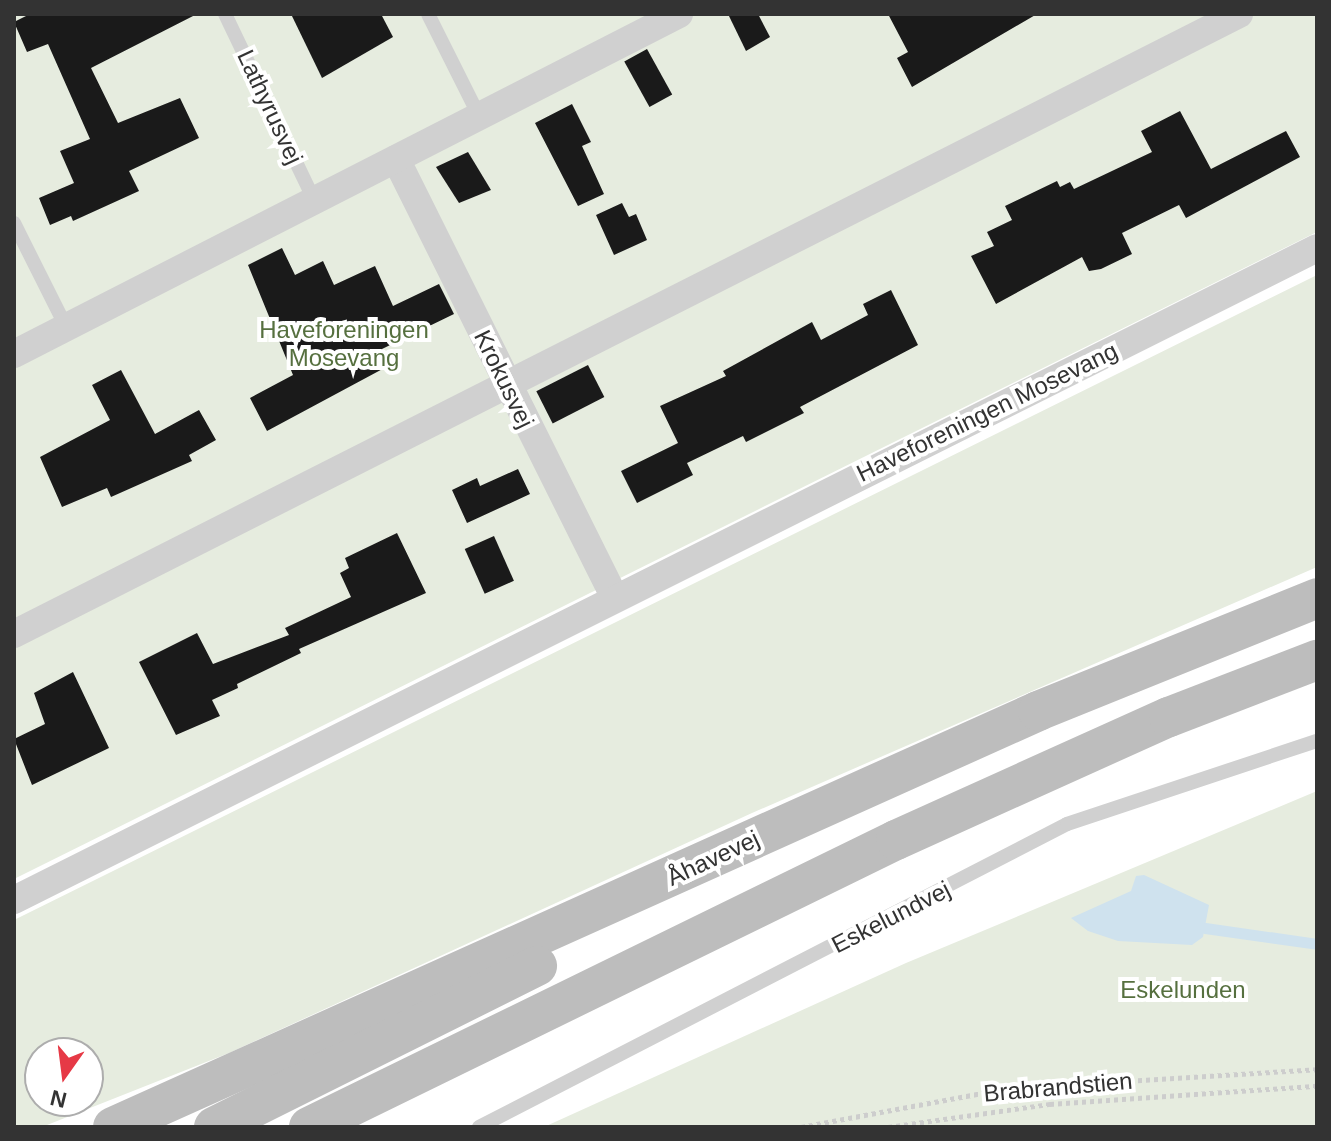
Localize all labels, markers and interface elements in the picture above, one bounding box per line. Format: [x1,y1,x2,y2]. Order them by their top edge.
street label: Lathyrusvej [231,45,309,169]
park label: Haveforeningen Mosevang [259,316,429,372]
street label: Krokusvej [468,325,540,433]
street label: Haveforeningen Mosevang [852,336,1122,488]
street label: Åhavevej [662,824,764,892]
street label: Eskelundvej [827,875,955,959]
park label: Eskelunden [1120,976,1246,1004]
north arrow [24,1037,104,1117]
street label: Brabrandstien [982,1066,1134,1108]
text: N [48,1085,69,1113]

